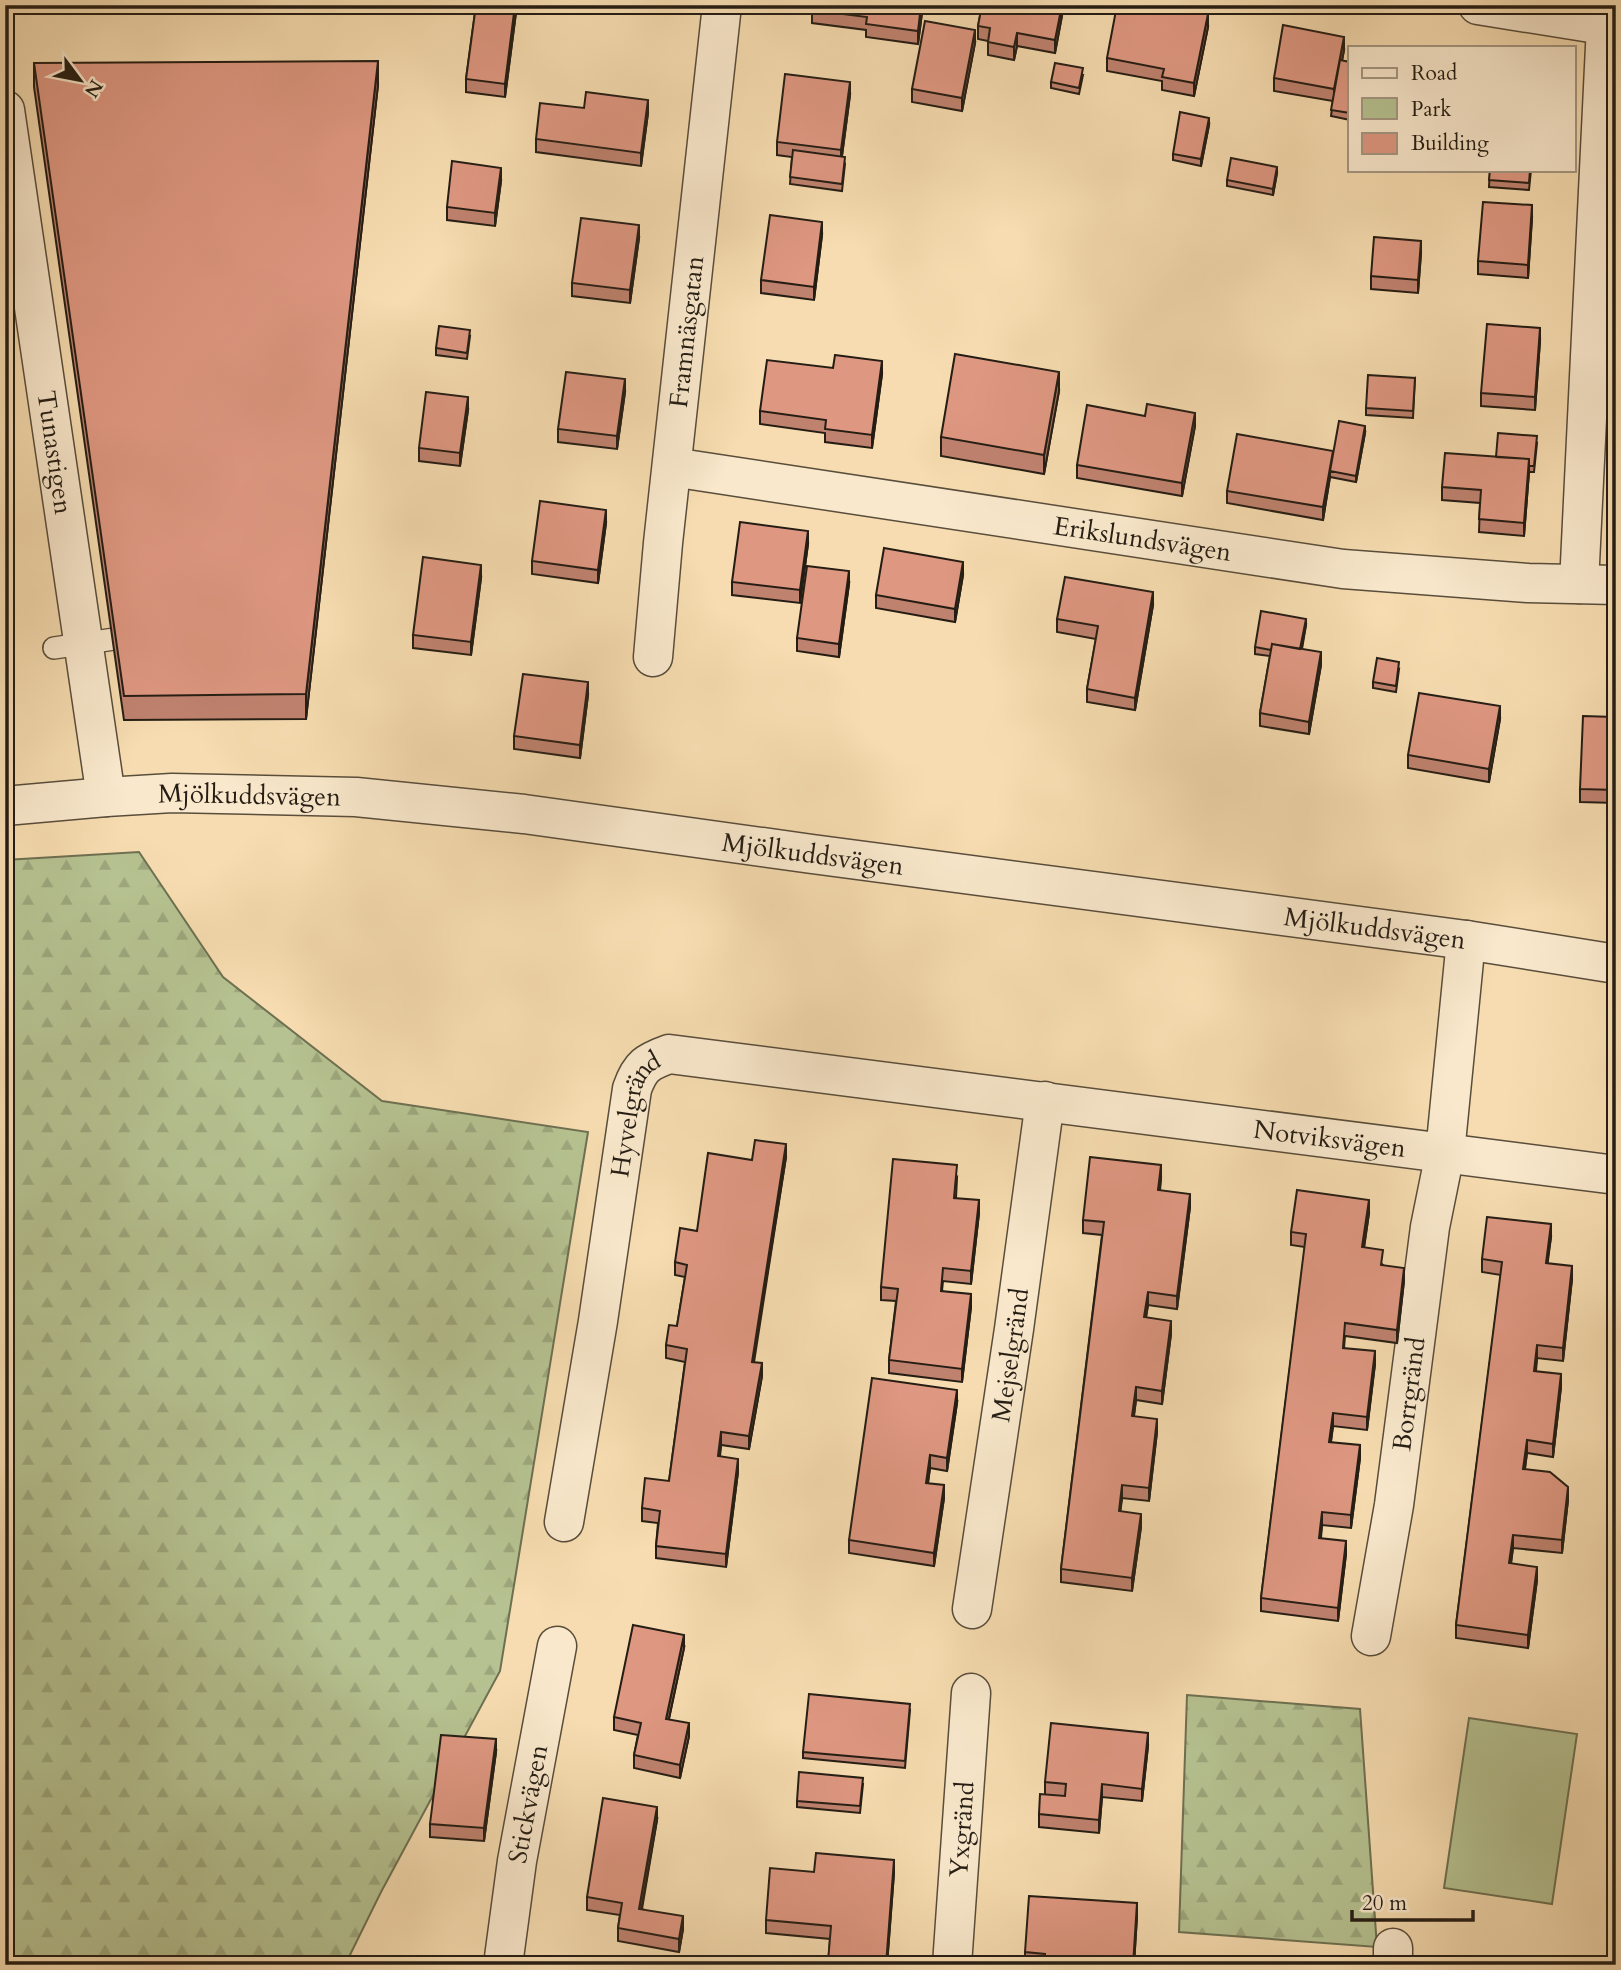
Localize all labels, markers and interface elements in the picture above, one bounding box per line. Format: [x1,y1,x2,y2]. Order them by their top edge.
north arrow [46,46,116,116]
legend [1348,46,1576,172]
text: Road [1411,59,1457,88]
text: N [78,75,109,103]
text: Park [1411,95,1452,124]
text: Building [1411,129,1489,158]
street label: Framnäsgatan [660,254,712,409]
street label: Tunastigen [29,388,82,517]
street label: Erikslundsvägen [1051,508,1234,569]
street label: Mjölkuddsvägen [157,775,341,814]
street label: Mjölkuddsvägen [720,824,906,883]
street label: Mjölkuddsvägen [1282,899,1468,957]
street label: Hyvelgränd [602,1042,667,1180]
street label: Notviksvägen [1251,1111,1408,1166]
street label: Mejselgränd [983,1286,1037,1424]
street label: Borrgränd [1384,1335,1433,1453]
street label: Stickvägen [499,1741,556,1866]
street label: Yxgränd [941,1780,982,1879]
scale bar [1352,1879,1472,1923]
text: 20 m [1362,1889,1407,1918]

